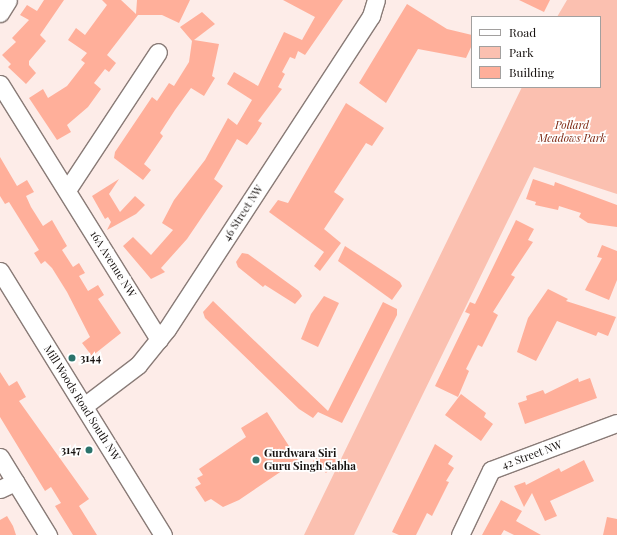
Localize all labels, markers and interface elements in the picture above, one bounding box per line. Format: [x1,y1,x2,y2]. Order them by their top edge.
legend [471,16,601,88]
text: Road [509,24,536,40]
text: Park [509,44,534,60]
text: Building [509,64,554,80]
park label: Pollard Meadows Park [538,119,606,145]
street label: 46 Street NW [220,183,266,243]
street label: 16A Avenue NW [87,228,139,300]
street label: Mill Woods Road South NW [41,343,123,463]
place label: 3144 [80,351,101,365]
marker: 3144 [67,353,77,363]
street label: 42 Street NW [500,438,564,472]
place label: 3147 [61,443,81,457]
marker: 3147 [84,445,94,455]
place label: Gurdwara Siri Guru Singh Sabha [264,447,356,473]
marker: Gurdwara Siri Guru Singh Sabha [251,455,261,465]

